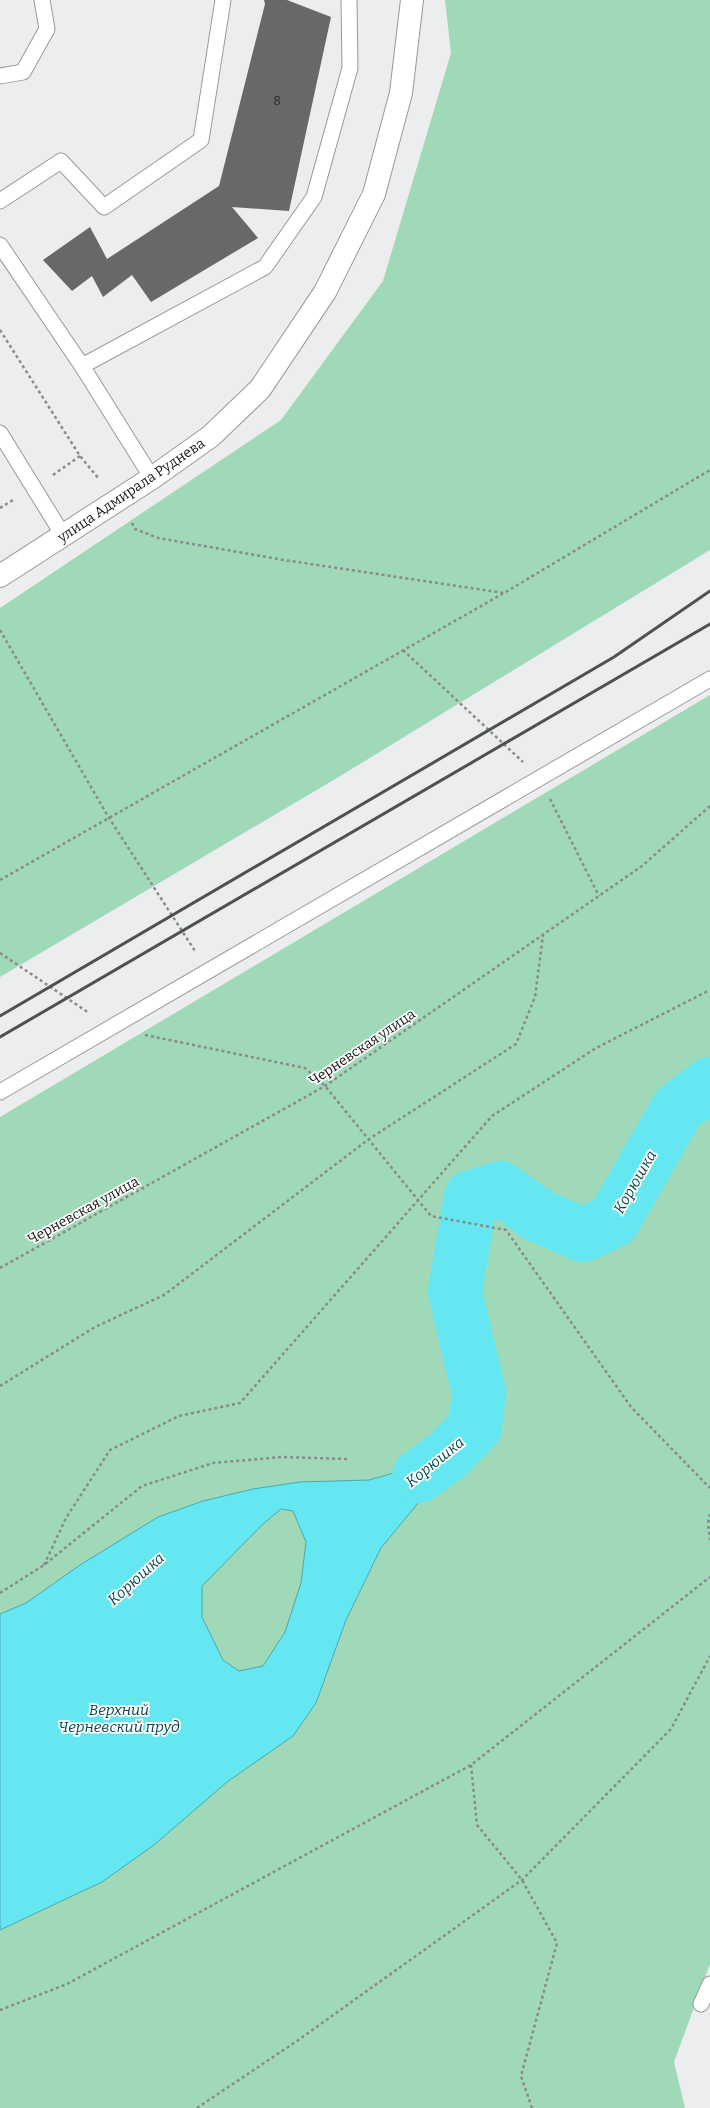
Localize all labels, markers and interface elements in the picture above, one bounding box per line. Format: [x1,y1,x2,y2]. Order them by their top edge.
house number: 8 [273,94,281,108]
street label: улица Адмирала Руднева [54,435,208,547]
street label: Черневская улица [306,1005,419,1089]
water label: Корюшка [610,1147,660,1217]
street label: Черневская улица [25,1173,142,1248]
water label: Корюшка [402,1433,468,1491]
water label: Корюшка [104,1549,168,1609]
water label: Верхний Черневский пруд [58,1701,180,1736]

